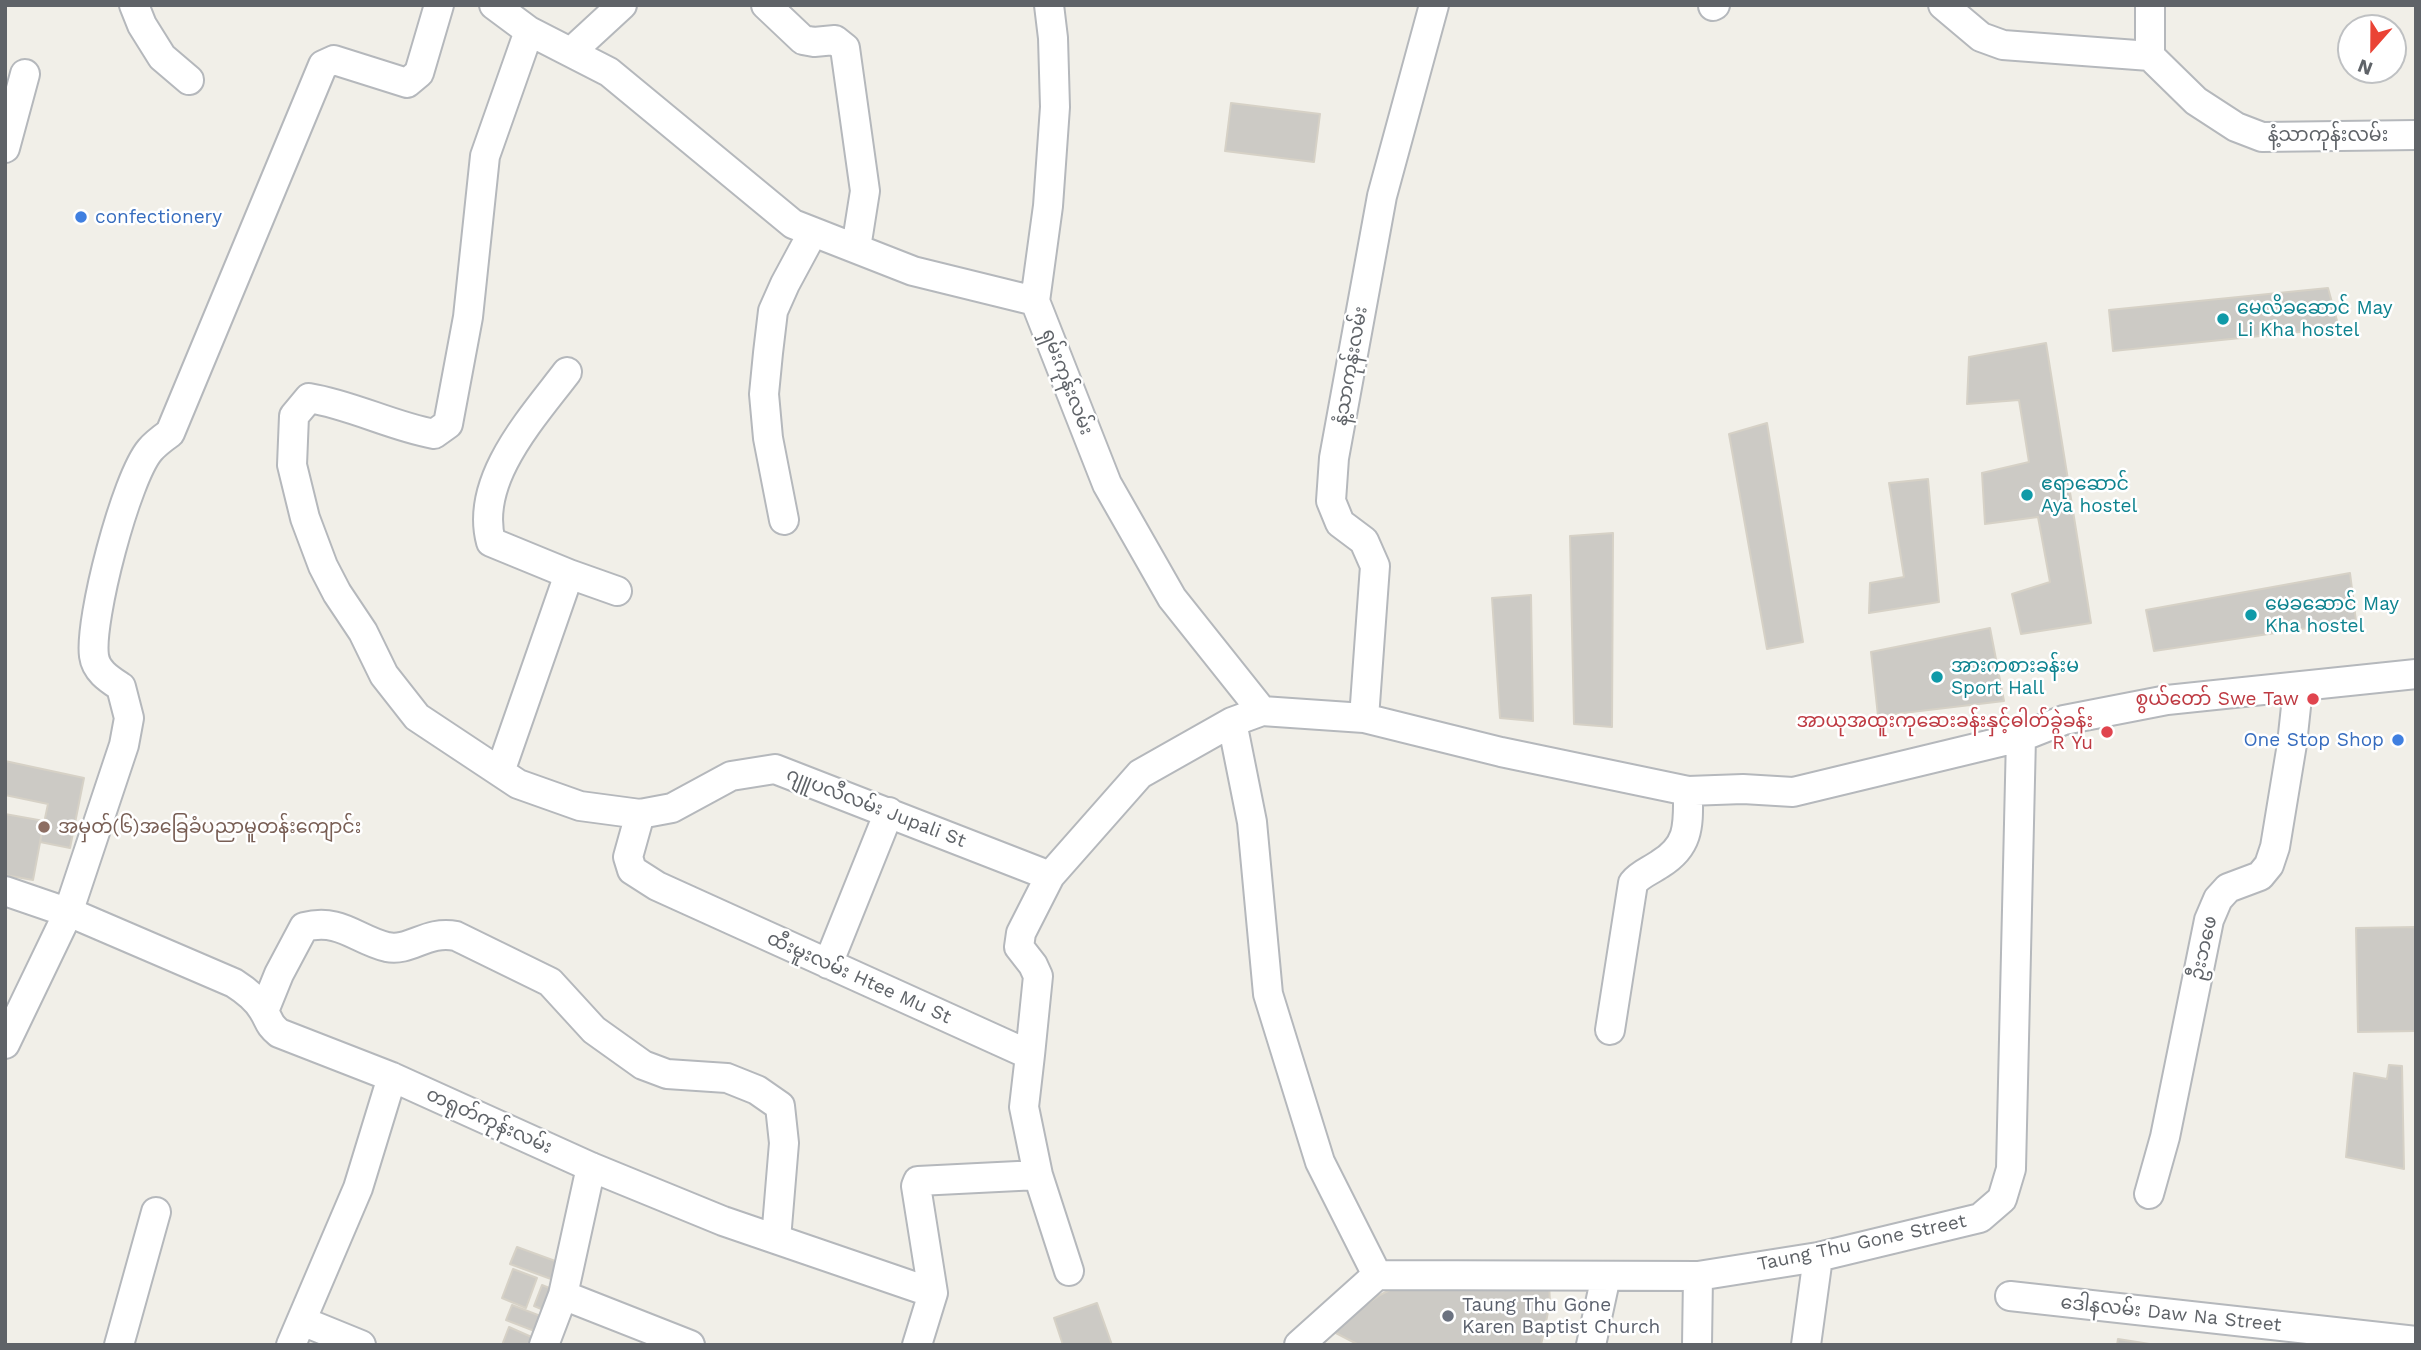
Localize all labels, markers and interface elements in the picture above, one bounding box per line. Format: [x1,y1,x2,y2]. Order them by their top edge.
north arrow [2337,14,2407,84]
text: N [2354,54,2376,80]
street label: နံ့သာကုန်းလမ်း [2268,124,2388,146]
place label: confectionery [95,206,222,228]
marker: confectionery [73,209,89,225]
place label: မေလိခဆောင် May Li Kha hostel [2237,297,2393,341]
street label: နံ့သာကုန်းလမ်း [1329,305,1373,427]
marker: မေလိခဆောင် May Li Kha hostel [2215,311,2231,327]
street label: ရှမ်းကုန်းလမ်း [1036,326,1098,438]
place label: ဧရာဆောင် Aya hostel [2041,473,2137,517]
marker: ဧရာဆောင် Aya hostel [2019,487,2035,503]
place label: မေခဆောင် May Kha hostel [2265,593,2399,637]
marker: မေခဆောင် May Kha hostel [2243,607,2259,623]
place label: အားကစားခန်းမ Sport Hall [1951,655,2079,699]
marker: အားကစားခန်းမ Sport Hall [1929,669,1945,685]
place label: စွယ်တော် Swe Taw [2135,688,2299,710]
marker: စွယ်တော် Swe Taw [2305,691,2321,707]
place label: အာယုအထူးကုဆေးခန်းနှင့်ဓါတ်ခွဲခန်း R Yu [1796,710,2093,754]
marker: အာယုအထူးကုဆေးခန်းနှင့်ဓါတ်ခွဲခန်း R Yu [2099,724,2115,740]
place label: One Stop Shop [2243,729,2384,751]
marker: One Stop Shop [2390,732,2406,748]
street label: ဂျူပလီလမ်း Jupali St [783,763,969,853]
place label: အမှတ်(၆)အခြေခံပညာမူတန်းကျောင်း [58,816,361,838]
marker: အမှတ်(၆)အခြေခံပညာမူတန်းကျောင်း [36,819,52,835]
street label: ဦးဘဖေ [2186,914,2222,982]
street label: ထီးမူးလမ်း Htee Mu St [763,927,955,1029]
street label: တရုတ်ကုန်းလမ်း [423,1083,555,1159]
street label: Taung Thu Gone Street [1755,1210,1969,1276]
street label: ဒေါနလမ်း Daw Na Street [2059,1291,2283,1337]
place label: Taung Thu Gone Karen Baptist Church [1462,1294,1660,1338]
marker: Taung Thu Gone Karen Baptist Church [1440,1308,1456,1324]

